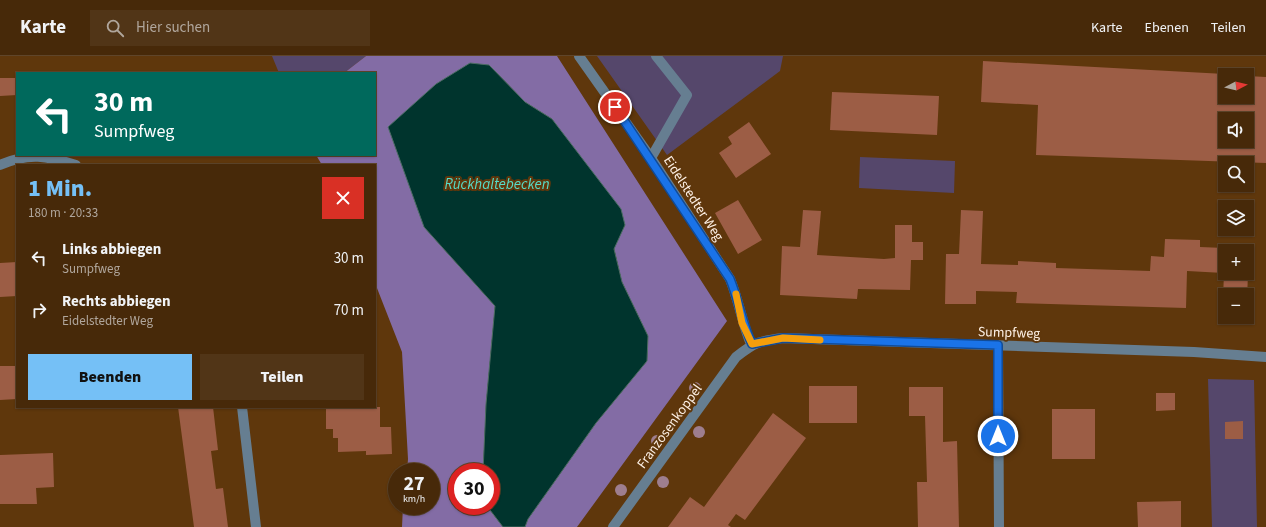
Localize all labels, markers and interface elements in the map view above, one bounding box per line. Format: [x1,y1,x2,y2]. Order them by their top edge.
search box [90,10,370,46]
text: Karte [20,14,66,41]
icon: search [104,17,126,39]
text: Hier suchen [136,17,210,38]
text: Karte [1091,18,1123,38]
text: Ebenen [1145,18,1189,38]
text: Teilen [1211,18,1246,38]
north arrow [1218,68,1254,104]
map controls [1218,68,1254,324]
text: 30 m [94,82,153,122]
icon: left [28,88,80,140]
pin [598,90,632,124]
icon: arrive [604,96,626,118]
button: sound [1218,112,1254,148]
text: Sumpfweg [94,119,174,144]
street label: Eidelstedter Weg [658,152,728,245]
button: search [1218,156,1254,192]
text: 1 Min. [28,171,92,206]
water label: Rückhaltebecken [444,174,550,195]
button: close [322,177,364,219]
button: layers [1218,200,1254,236]
text: 180 m · 20:33 [28,204,98,222]
text: Links abbiegen [62,239,161,260]
button: + [1218,244,1254,280]
icon: left [28,247,50,269]
text: 30 m [334,248,364,269]
text: Sumpfweg [62,260,120,278]
button: − [1218,288,1254,324]
text: Rechts abbiegen [62,291,171,312]
icon: right [28,299,50,321]
text: 70 m [334,300,364,321]
text: Eidelstedter Weg [62,312,153,330]
street label: Sumpfweg [977,322,1040,344]
button: Beenden [28,354,192,400]
button: Teilen [200,354,364,400]
street label: Franzosenkoppel [632,380,708,473]
position arrow [977,415,1019,457]
speed limit sign: 30 [448,463,500,515]
text: 27 [403,470,425,498]
text: km/h [403,492,425,506]

